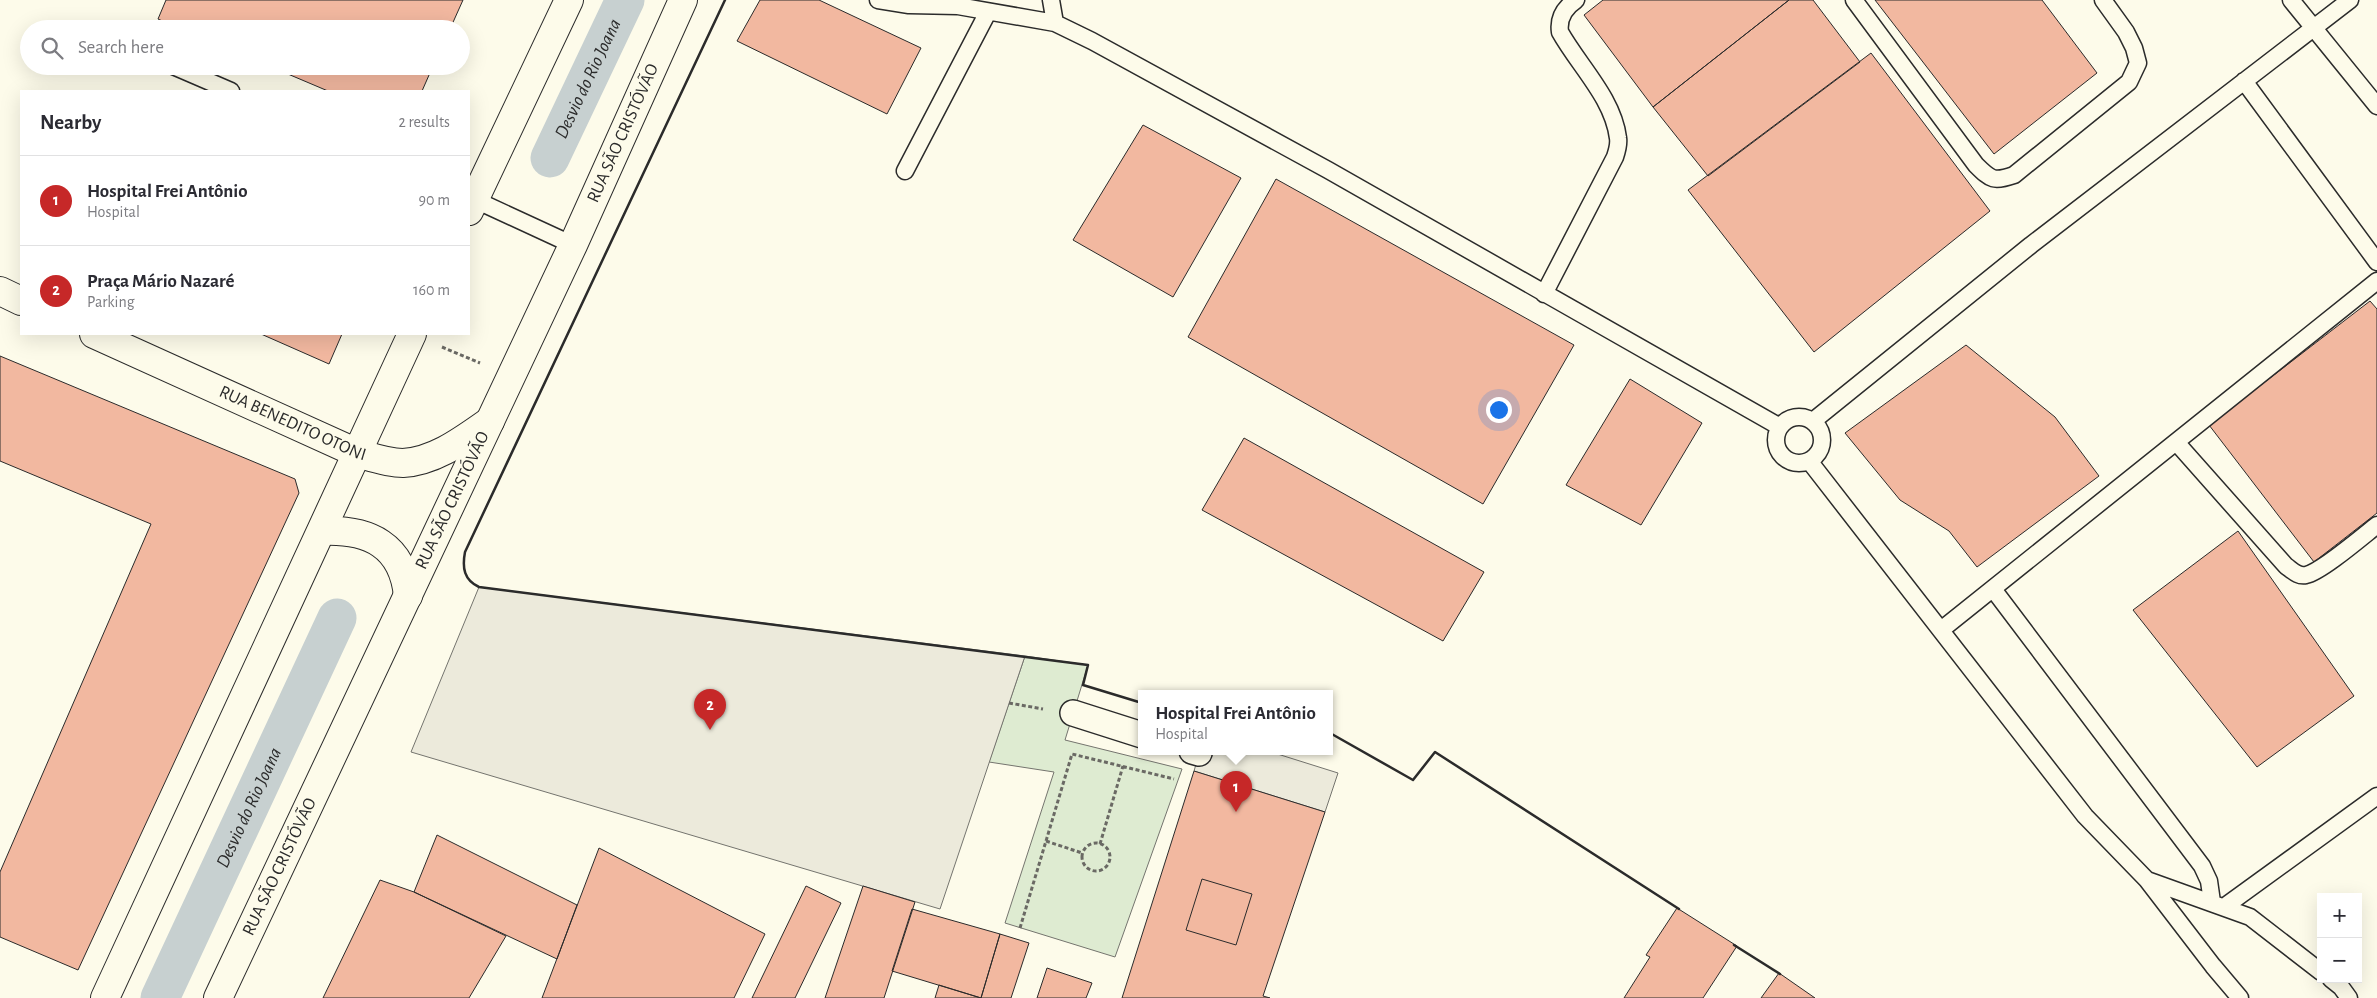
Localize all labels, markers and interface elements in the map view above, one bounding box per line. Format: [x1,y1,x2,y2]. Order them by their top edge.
water label: Desvio do Rio Joana [551,16,624,141]
search box [20,20,470,75]
icon: search [38,34,66,62]
text: Search here [78,38,164,57]
street label: RUA SÃO CRISTÓVÃO [584,61,662,205]
text: Nearby [40,112,101,133]
text: 2 results [398,114,450,130]
text: Hospital Frei Antônio [87,182,248,201]
text: 1 [53,192,59,208]
text: 90 m [419,192,450,208]
text: Hospital [87,204,140,220]
text: Praça Mário Nazaré [87,272,235,291]
text: 2 [52,282,60,298]
text: 160 m [413,282,450,298]
text: Parking [87,294,135,310]
street label: RUA BENEDITO OTONI [216,383,368,464]
your location [1486,397,1512,423]
street label: RUA SÃO CRISTÓVÃO [412,429,493,572]
pin: 2 [694,689,726,730]
popup [1138,690,1333,755]
text: Hospital Frei Antônio [1155,704,1316,723]
text: Hospital [1155,726,1208,742]
water label: Desvio do Rio Joana [213,745,285,871]
pin: 1 [1220,771,1252,812]
street label: RUA SÃO CRISTÓVÃO [240,795,320,939]
map controls [2317,893,2362,983]
button: + [2317,893,2362,938]
button: − [2317,938,2362,983]

